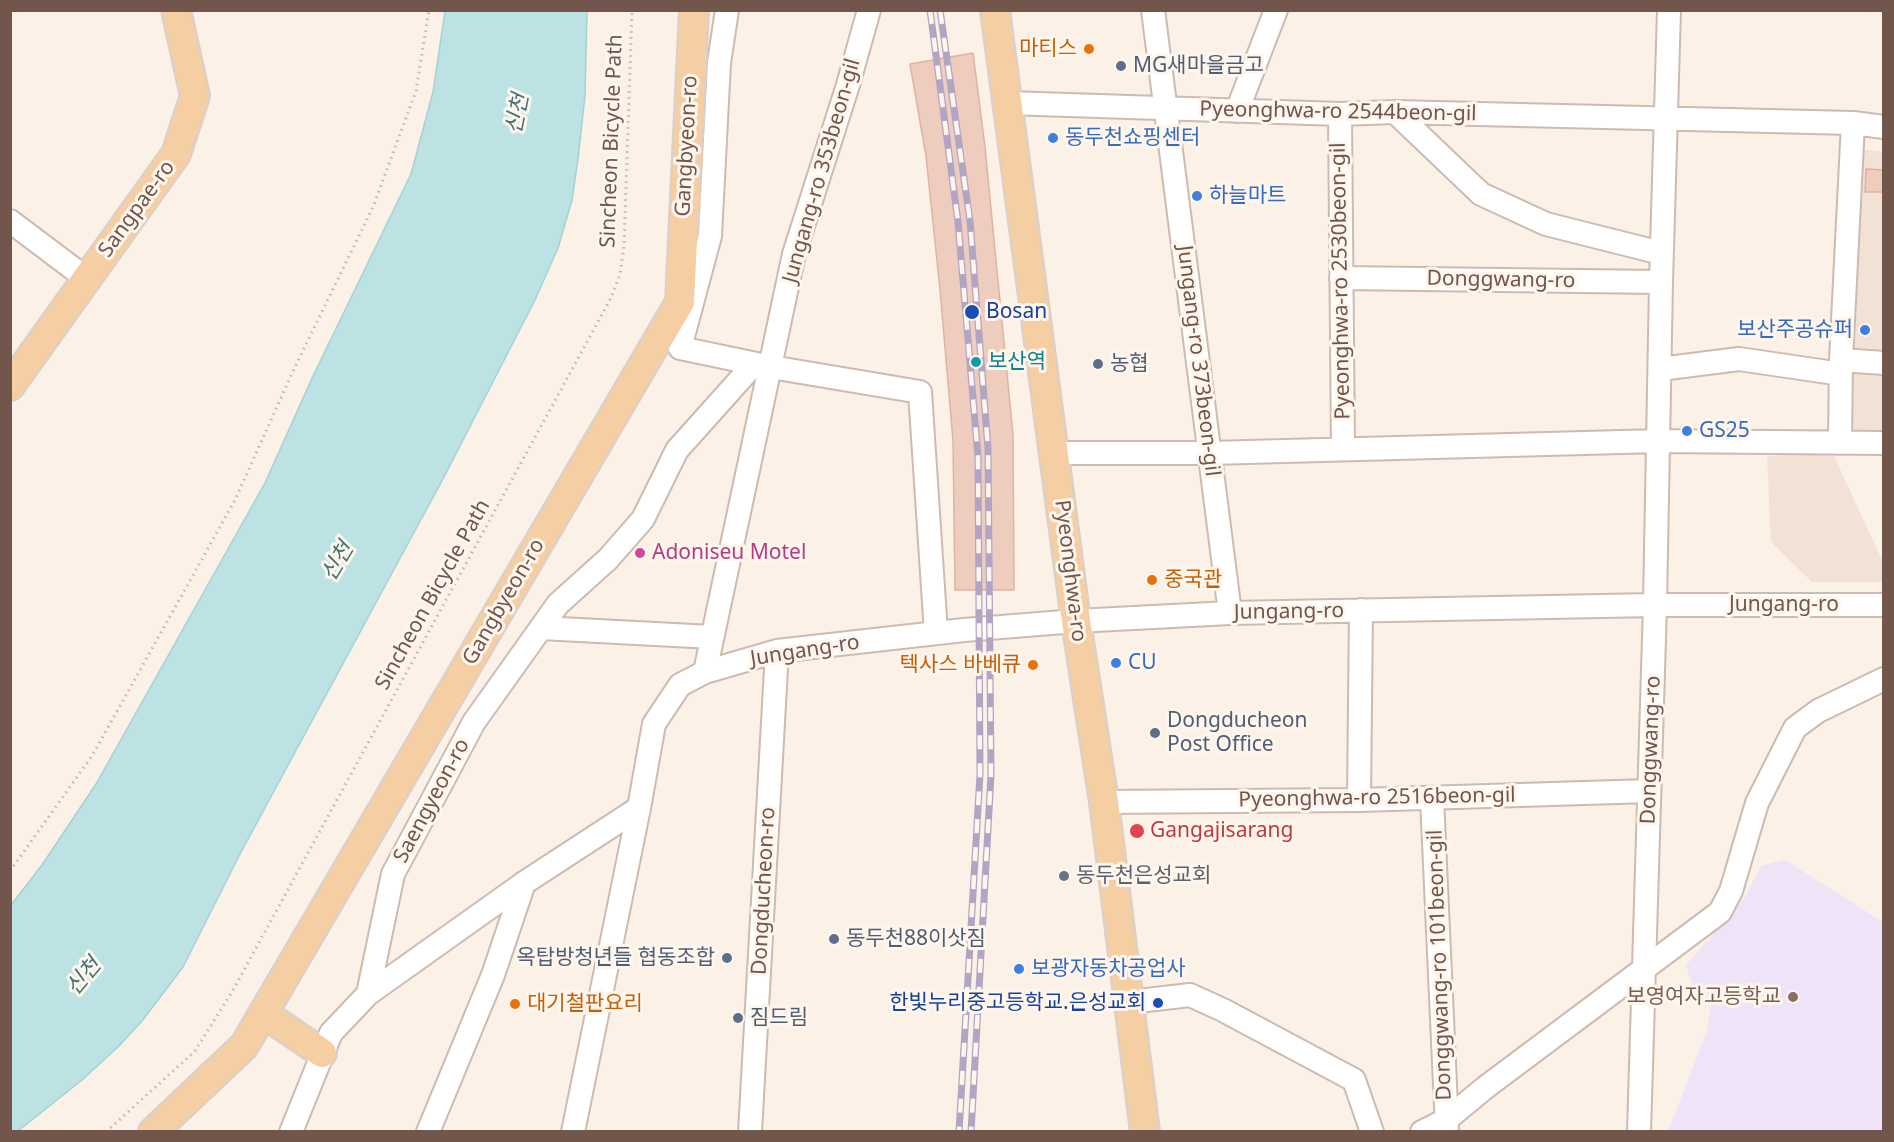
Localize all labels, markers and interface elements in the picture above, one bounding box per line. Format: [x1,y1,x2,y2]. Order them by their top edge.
street label: Sincheon Bicycle Path [596,34,628,248]
place label: 마티스 [1019,36,1077,62]
marker: 마티스 [1082,42,1096,56]
place label: MG새마을금고 [1133,53,1264,79]
street label: Jungang-ro 353beon-gil [778,56,866,286]
marker: MG새마을금고 [1114,59,1128,73]
street label: Gangbyeon-ro [671,75,703,217]
water label: 신천 [501,92,535,136]
street label: Pyeonghwa-ro 2544beon-gil [1199,97,1477,127]
place label: 동두천쇼핑센터 [1065,125,1200,151]
marker: 동두천쇼핑센터 [1046,131,1060,145]
street label: Pyeonghwa-ro 2530beon-gil [1326,142,1356,420]
street label: Sangpae-ro [93,156,181,262]
place label: 하늘마트 [1209,183,1286,209]
marker: 하늘마트 [1190,189,1204,203]
street label: Jungang-ro 373beon-gil [1171,244,1225,478]
street label: Donggwang-ro [1426,266,1576,294]
place label: Bosan [986,299,1047,325]
marker: Bosan [963,303,981,321]
place label: 보산주공슈퍼 [1737,317,1853,343]
marker: 보산주공슈퍼 [1858,323,1872,337]
place label: 보산역 [988,349,1046,375]
place label: 농협 [1110,351,1149,377]
marker: 보산역 [969,355,983,369]
marker: 농협 [1091,357,1105,371]
place label: GS25 [1699,418,1750,444]
marker: GS25 [1680,424,1694,438]
street label: Sincheon Bicycle Path [370,495,496,695]
street label: Pyeonghwa-ro [1049,499,1091,643]
street label: Gangbyeon-ro [458,534,550,670]
water label: 신천 [316,538,360,586]
place label: Adoniseu Motel [652,540,806,566]
marker: Adoniseu Motel [633,546,647,560]
place label: 중국관 [1164,567,1222,593]
marker: 중국관 [1145,573,1159,587]
street label: Jungang-ro [1729,592,1839,618]
street label: Jungang-ro [1234,598,1344,626]
street label: Jungang-ro [749,630,861,672]
place label: CU [1128,650,1157,676]
place label: 텍사스 바베큐 [900,652,1021,678]
marker: CU [1109,656,1123,670]
marker: 텍사스 바베큐 [1026,658,1040,672]
street label: Donggwang-ro [1636,675,1666,825]
place label: Dongducheon Post Office [1167,708,1307,758]
marker: Dongducheon Post Office [1148,726,1162,740]
street label: Saengyeon-ro [389,735,475,867]
street label: Pyeonghwa-ro 2516beon-gil [1238,783,1516,813]
street label: Dongducheon-ro [747,806,781,976]
place label: Gangajisarang [1150,818,1293,844]
marker: Gangajisarang [1128,822,1146,840]
street label: Donggwang-ro 101beon-gil [1423,829,1457,1101]
place label: 동두천은성교회 [1076,863,1211,889]
marker: 동두천은성교회 [1057,869,1071,883]
place label: 동두천88이삿짐 [846,926,986,952]
marker: 동두천88이삿짐 [827,932,841,946]
place label: 옥탑방청년들 협동조합 [516,945,715,971]
marker: 옥탑방청년들 협동조합 [720,951,734,965]
water label: 신천 [61,953,107,1001]
place label: 보광자동차공업사 [1031,956,1186,982]
marker: 보광자동차공업사 [1012,962,1026,976]
place label: 보영여자고등학교 [1626,984,1781,1010]
place label: 한빛누리중고등학교.은성교회 [889,990,1146,1016]
marker: 보영여자고등학교 [1786,990,1800,1004]
place label: 대기철판요리 [527,991,643,1017]
marker: 한빛누리중고등학교.은성교회 [1151,996,1165,1010]
marker: 대기철판요리 [508,997,522,1011]
place label: 짐드림 [750,1005,808,1031]
marker: 짐드림 [731,1011,745,1025]

